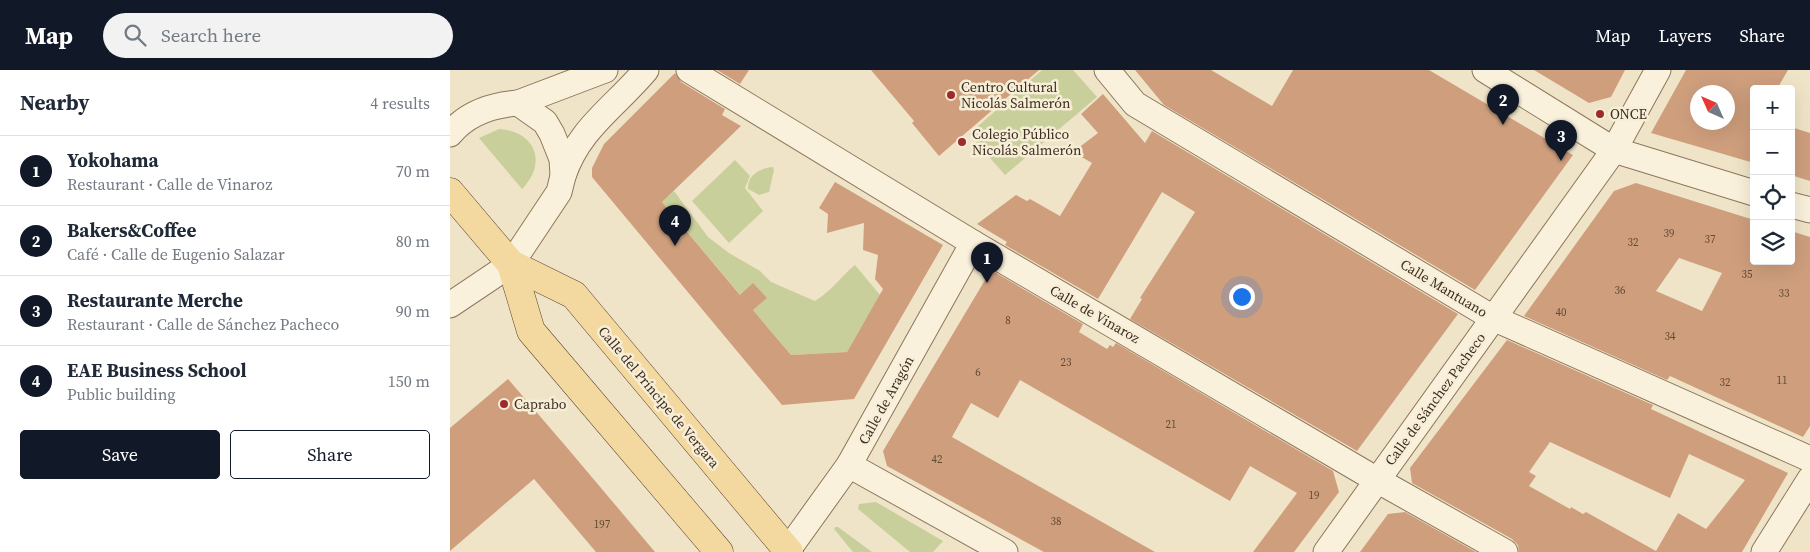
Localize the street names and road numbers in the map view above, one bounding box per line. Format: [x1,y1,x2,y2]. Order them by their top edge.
street label: Calle Mantuano [1397,254,1492,322]
street label: Calle de Vinaroz [1046,280,1144,348]
street label: Calle del Príncipe de Vergara [594,322,725,473]
street label: Calle de Sánchez Pacheco [1380,328,1490,470]
street label: Calle de Aragón [853,352,919,448]

